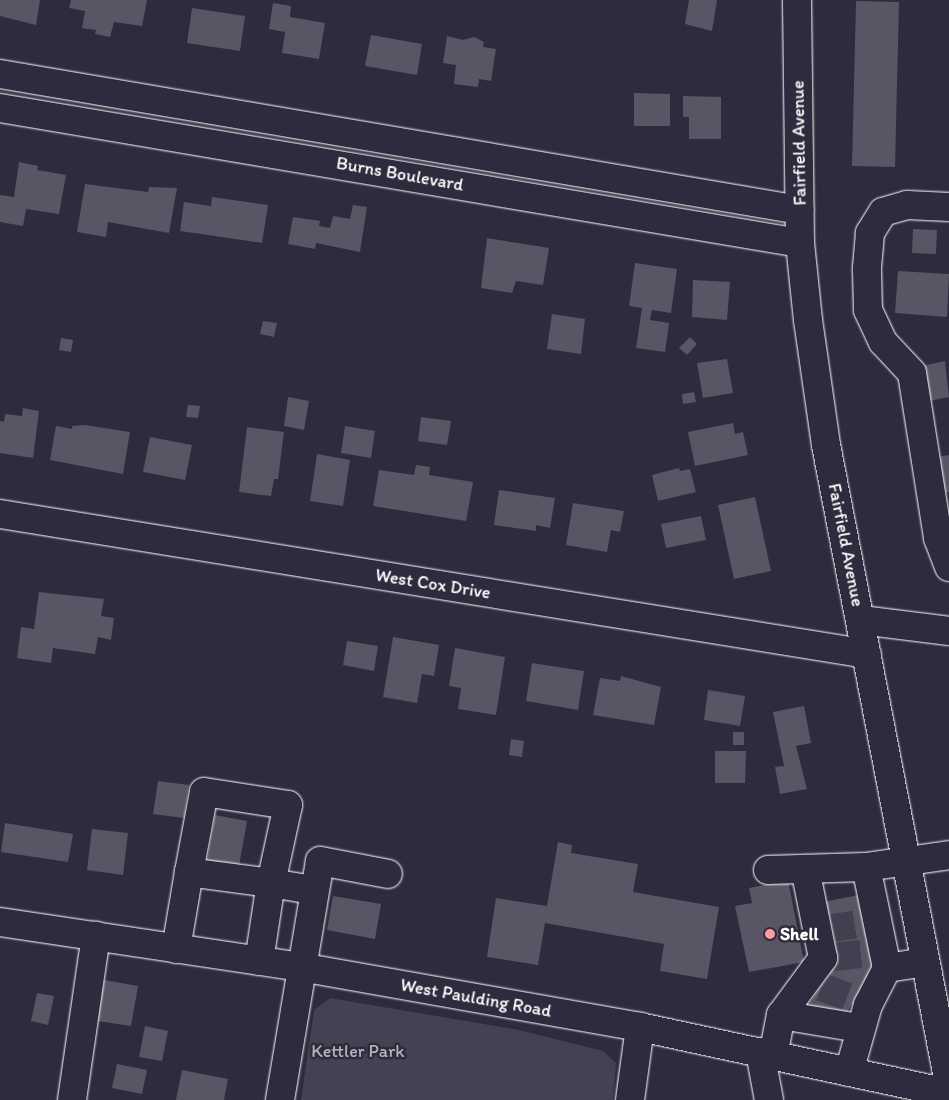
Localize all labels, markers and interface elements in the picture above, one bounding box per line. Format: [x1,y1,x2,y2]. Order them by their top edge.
street label: Fairfield Avenue [787,80,811,206]
street label: Burns Boulevard [334,152,466,196]
street label: Fairfield Avenue [823,482,869,608]
street label: West Cox Drive [374,564,492,604]
place label: Shell [780,923,819,945]
marker: Shell [764,928,776,940]
street label: West Paulding Road [399,974,553,1022]
park label: Kettler Park [312,1040,404,1062]

